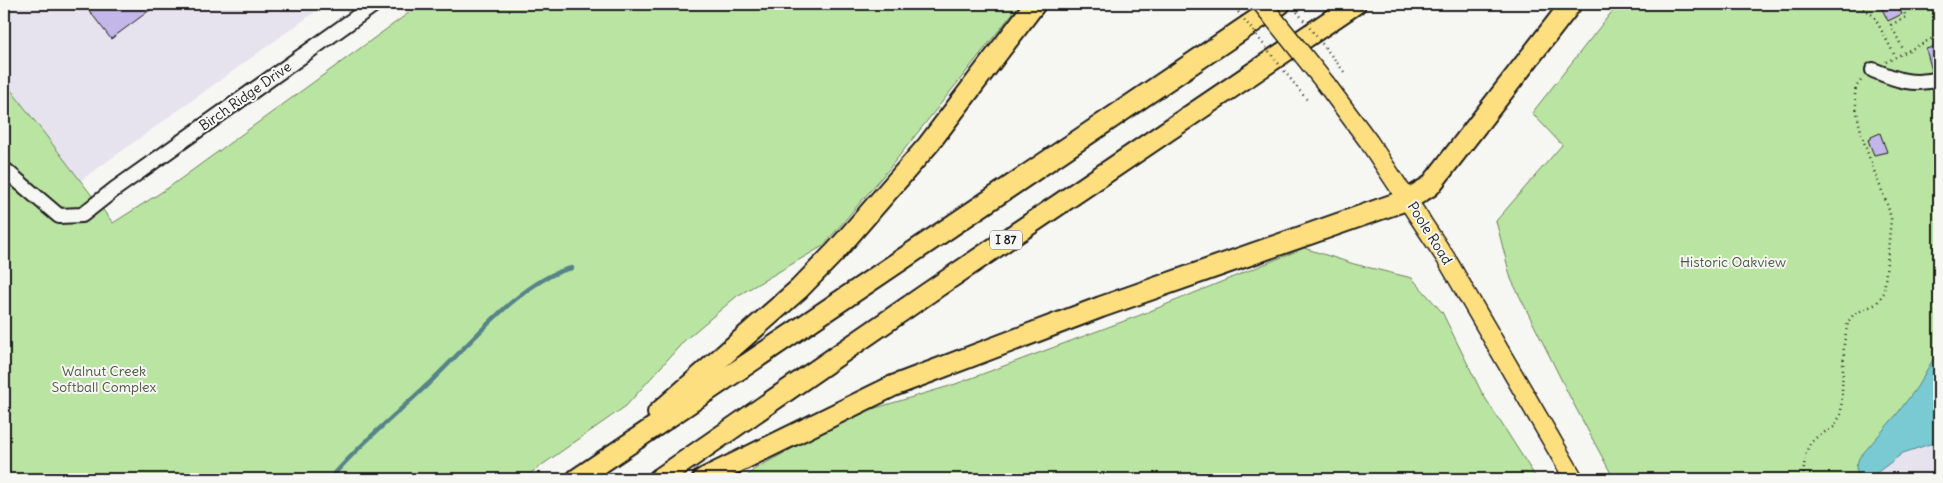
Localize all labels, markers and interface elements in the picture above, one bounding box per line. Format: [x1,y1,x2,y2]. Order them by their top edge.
street label: Birch Ridge Drive [195,58,295,134]
street label: Poole Road [1404,198,1456,268]
road number: I 87 [990,230,1022,250]
park label: Historic Oakview [1680,253,1786,271]
park label: Walnut Creek Softball Complex [52,362,157,396]

